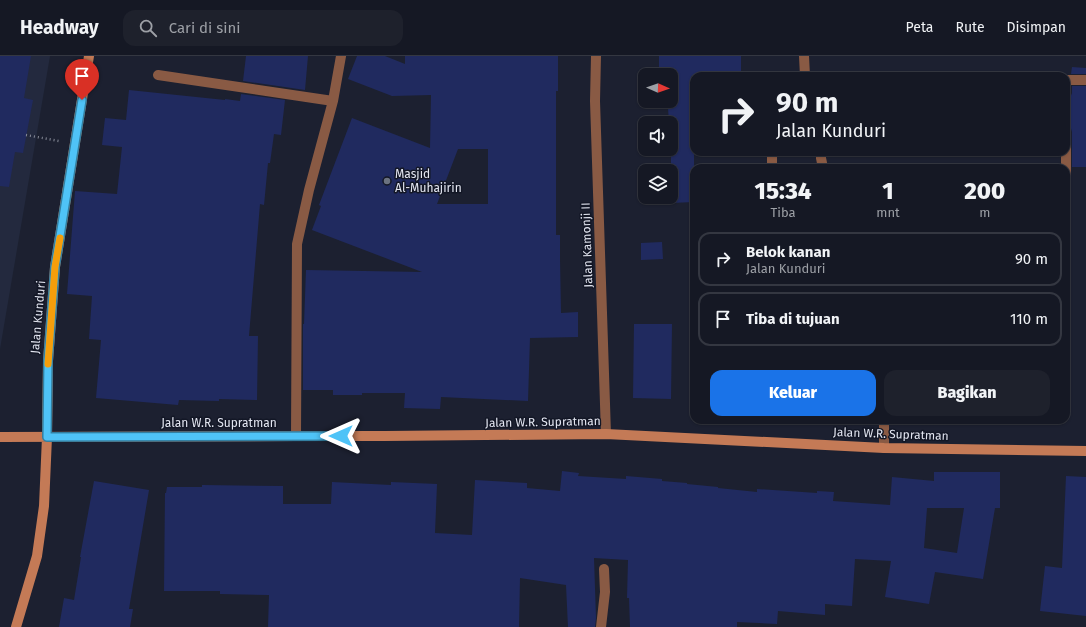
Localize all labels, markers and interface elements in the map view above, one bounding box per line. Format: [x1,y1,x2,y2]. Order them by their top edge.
search box [123,10,403,46]
text: Headway [20,16,99,39]
icon: search [137,17,159,39]
text: Cari di sini [169,19,241,37]
text: Peta [906,19,933,36]
text: Rute [955,19,985,36]
text: Disimpan [1007,19,1066,36]
pin [65,59,99,100]
icon: arrive [71,65,93,87]
north arrow [638,68,678,108]
map controls [638,68,678,204]
text: 90 m [776,86,838,119]
icon: right [710,88,762,140]
button: sound [638,116,678,156]
text: Jalan Kunduri [776,120,886,142]
button: layers [638,164,678,204]
place label: Masjid Al-Muhajirin [395,167,462,195]
marker: Masjid Al-Muhajirin [382,176,392,186]
text: 15:34 [755,177,812,205]
text: 1 [882,177,894,205]
text: 200 [964,177,1005,205]
street label: Jalan Kamonji II [579,202,595,288]
text: Tiba [771,205,796,220]
text: mnt [876,205,900,220]
text: m [979,205,990,220]
text: Belok kanan [746,243,830,261]
icon: right [712,248,734,270]
text: 90 m [1015,250,1048,268]
text: Jalan Kunduri [746,261,826,276]
street label: Jalan Kunduri [28,280,48,354]
icon: arrive [712,308,734,330]
text: Tiba di tujuan [746,310,840,328]
text: 110 m [1010,310,1048,328]
button: Keluar [710,370,876,416]
button: Bagikan [884,370,1050,416]
street label: Jalan W.R. Supratman [485,414,601,430]
position arrow [320,415,362,457]
street label: Jalan W.R. Supratman [161,416,277,430]
street label: Jalan W.R. Supratman [833,425,949,443]

